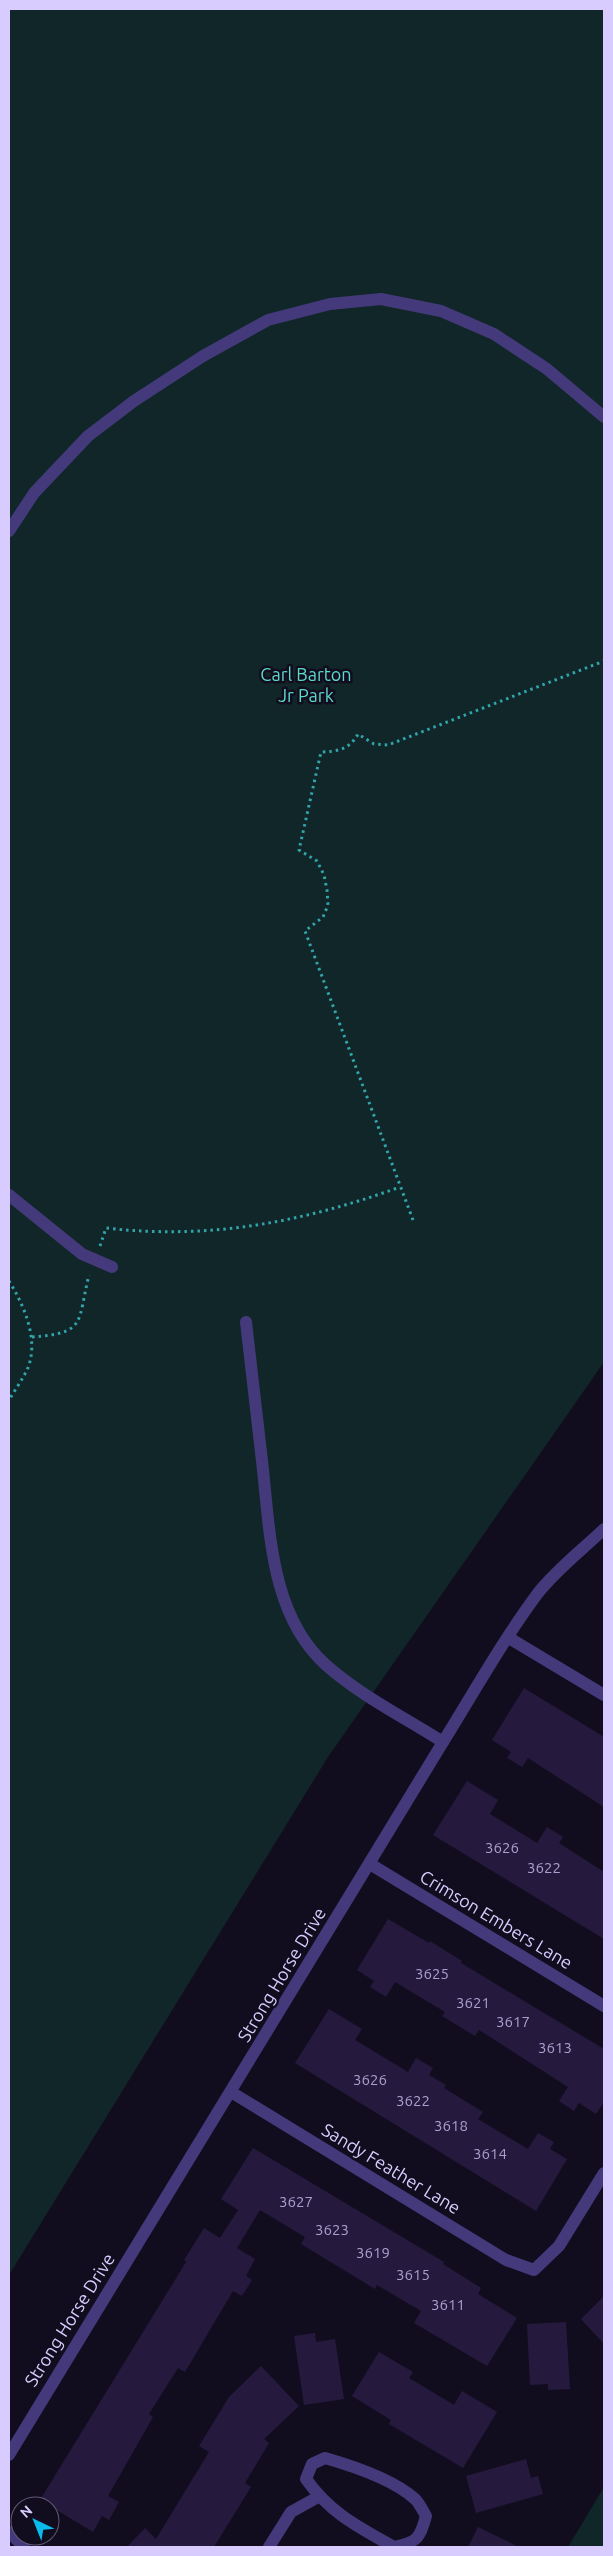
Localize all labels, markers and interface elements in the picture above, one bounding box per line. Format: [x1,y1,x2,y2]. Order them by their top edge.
park label: Carl Barton Jr Park [260,664,352,705]
house number: 3626 [485,1839,519,1856]
house number: 3622 [527,1859,561,1876]
street label: Crimson Embers Lane [417,1866,576,1973]
street label: Strong Horse Drive [233,1904,329,2045]
house number: 3625 [415,1965,449,1982]
house number: 3621 [456,1994,490,2011]
house number: 3617 [496,2013,530,2030]
house number: 3613 [538,2039,572,2056]
house number: 3626 [353,2071,387,2088]
house number: 3622 [396,2092,430,2109]
house number: 3618 [434,2117,468,2134]
street label: Sandy Feather Lane [319,2119,464,2217]
house number: 3614 [473,2145,507,2162]
house number: 3627 [279,2193,313,2210]
house number: 3623 [315,2221,349,2238]
house number: 3619 [356,2244,390,2261]
street label: Strong Horse Drive [20,2249,118,2390]
house number: 3615 [396,2266,430,2283]
house number: 3611 [431,2296,465,2313]
north arrow [10,2496,60,2546]
text: N [17,2502,35,2521]

